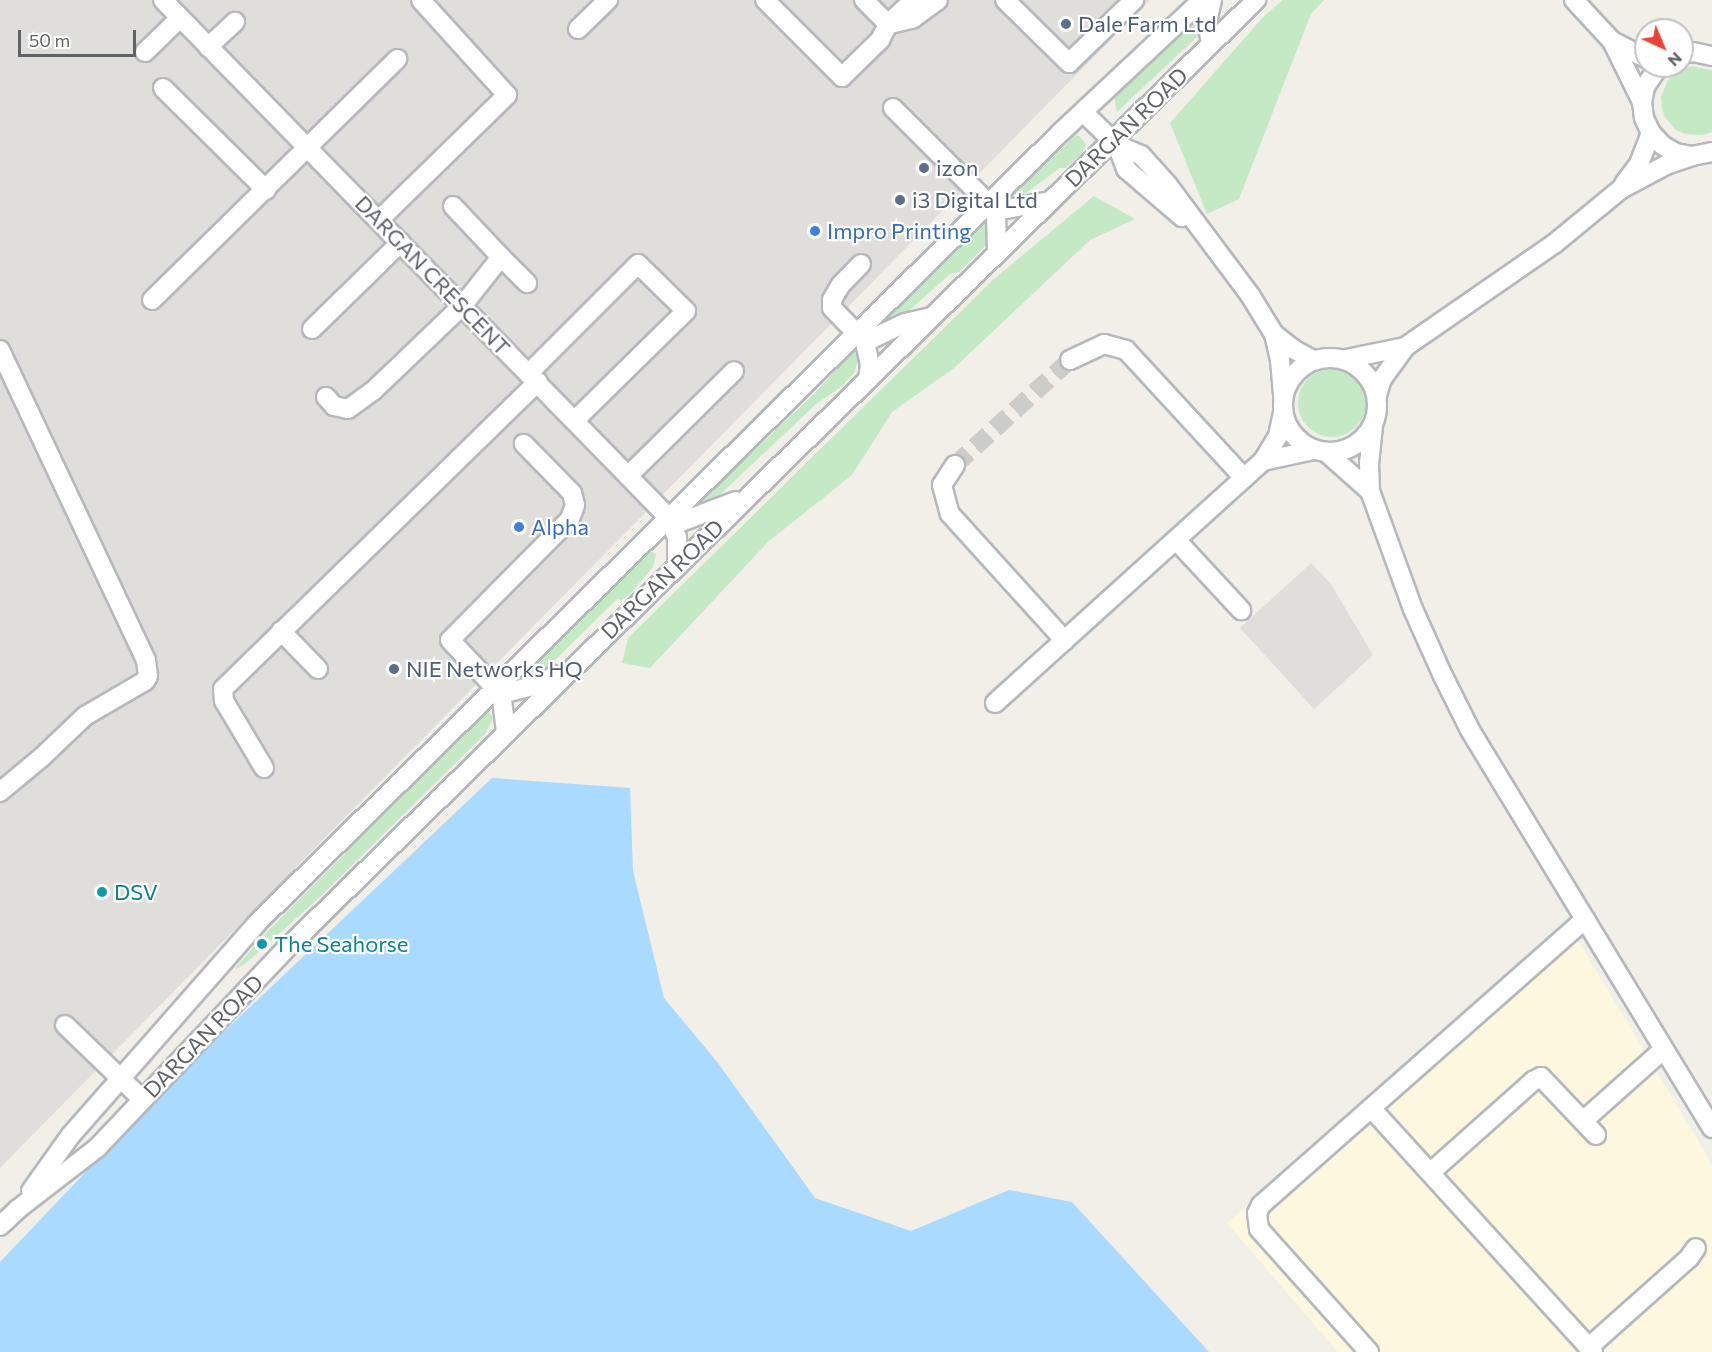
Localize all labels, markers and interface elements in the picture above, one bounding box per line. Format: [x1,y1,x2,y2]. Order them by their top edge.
place label: Dale Farm Ltd [1078,11,1217,37]
marker: Dale Farm Ltd [1059,17,1073,31]
scale bar [21,18,140,56]
north arrow [1634,18,1694,78]
text: 50 m [29,29,70,51]
text: N [1665,49,1686,71]
street label: DARGAN ROAD [1059,62,1193,192]
place label: izon [936,155,978,181]
marker: izon [917,161,931,175]
place label: i3 Digital Ltd [912,187,1038,213]
street label: DARGAN CRESCENT [350,190,516,360]
marker: i3 Digital Ltd [893,193,907,207]
place label: Impro Printing [827,218,971,244]
marker: Impro Printing [808,224,822,238]
place label: Alpha [531,514,589,540]
street label: DARGAN ROAD [595,514,729,644]
marker: Alpha [512,520,526,534]
place label: NIE Networks HQ [406,656,583,682]
marker: NIE Networks HQ [387,662,401,676]
place label: DSV [114,879,158,905]
marker: DSV [95,885,109,899]
place label: The Seahorse [274,931,408,957]
marker: The Seahorse [255,937,269,951]
street label: DARGAN ROAD [138,969,268,1103]

